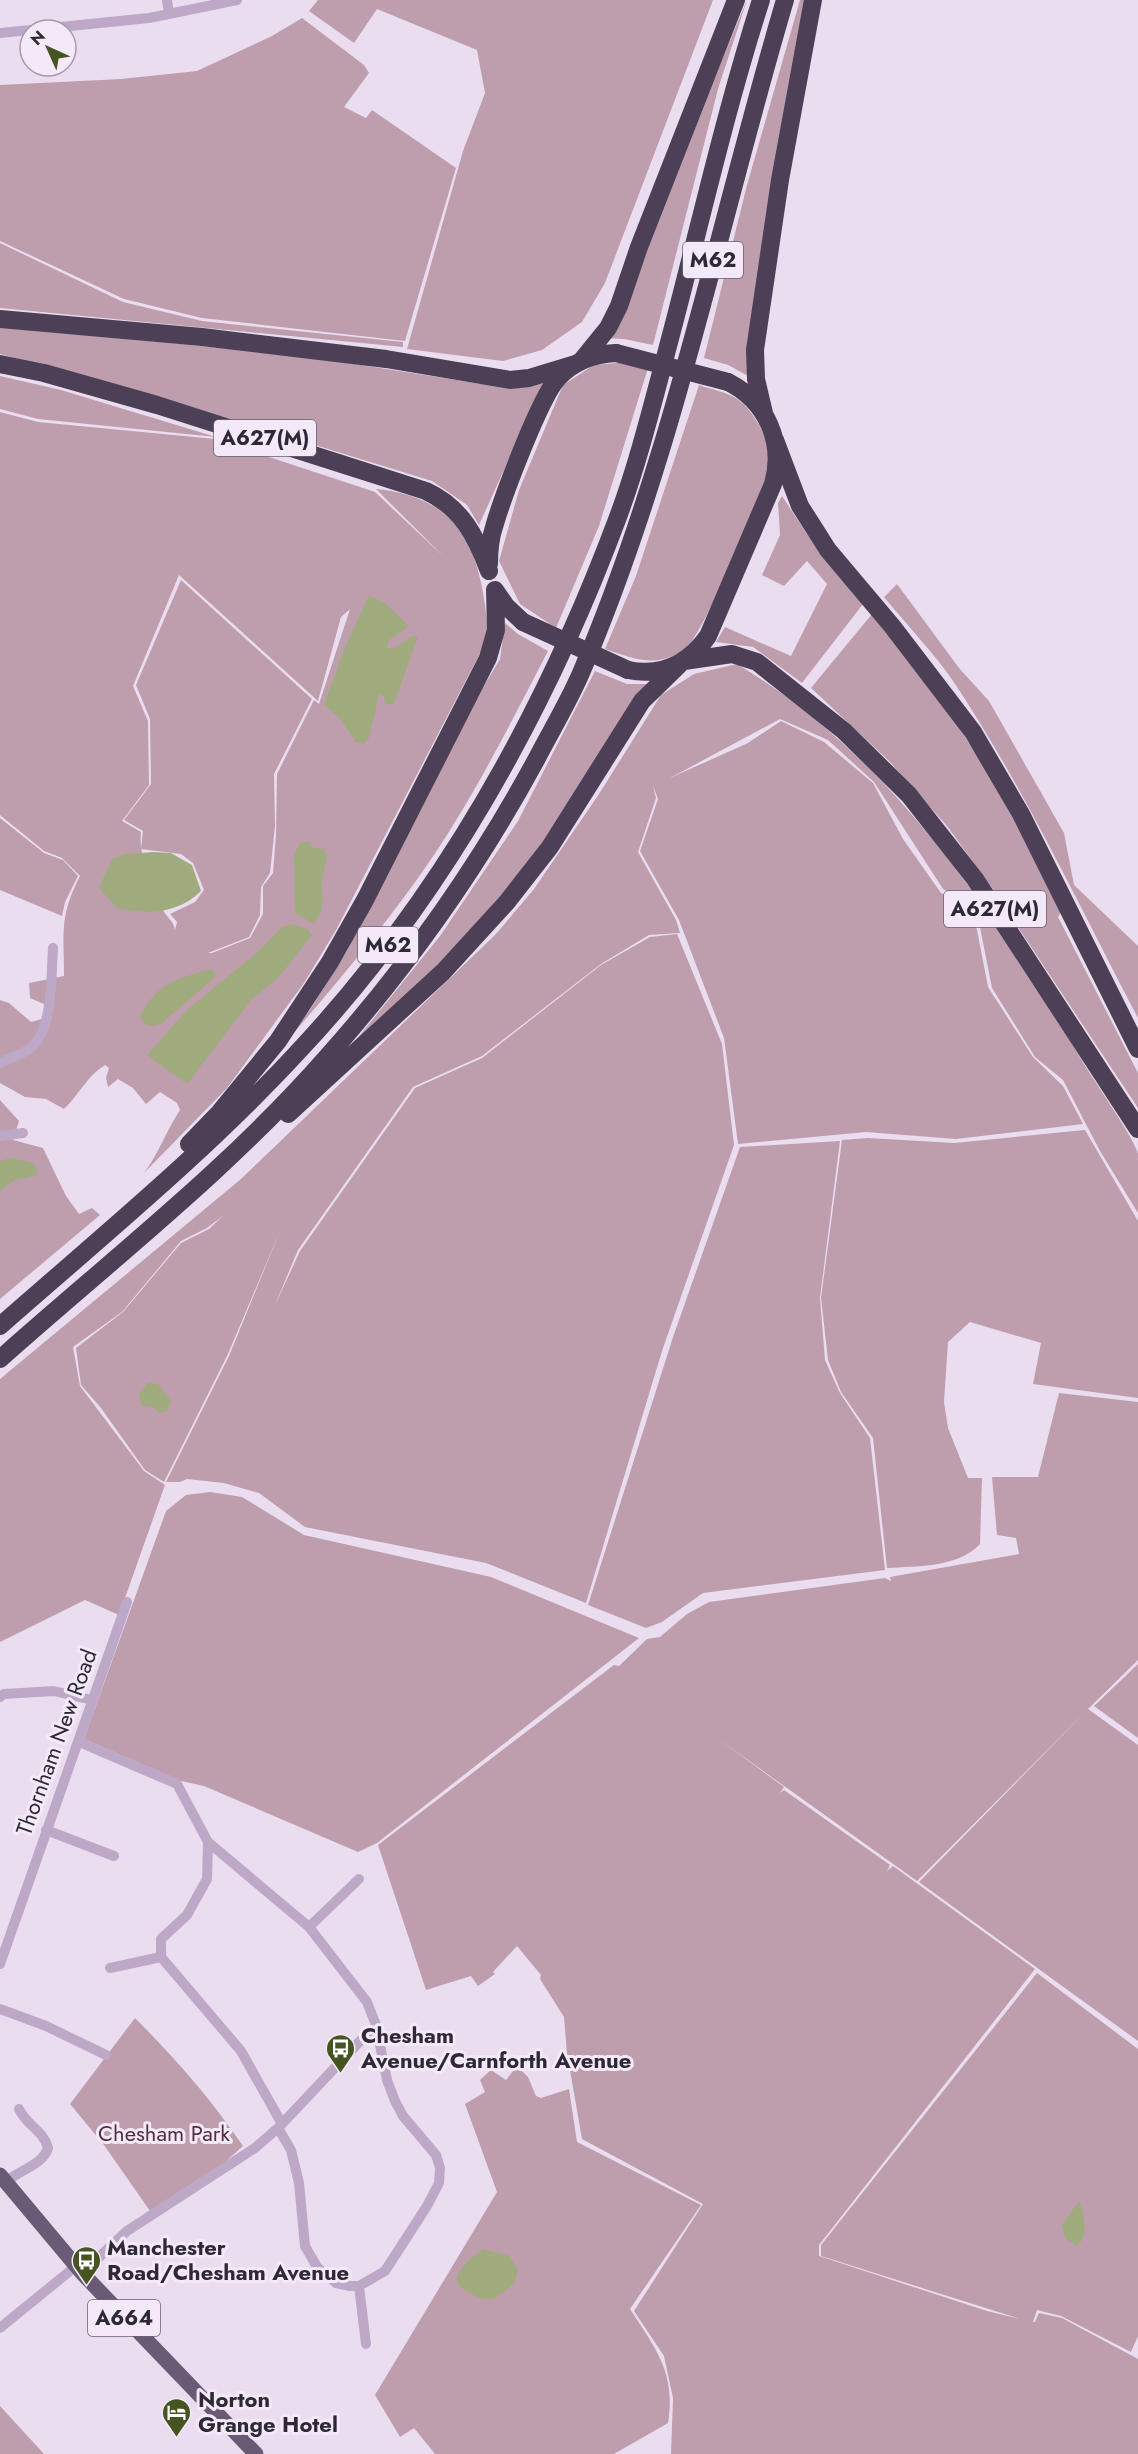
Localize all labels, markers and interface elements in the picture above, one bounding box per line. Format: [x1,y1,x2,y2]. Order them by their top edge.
north arrow [18,18,78,78]
text: N [25,25,50,50]
road number: M62 [683,242,743,278]
road number: A627(M) [214,420,316,456]
road number: A627(M) [944,891,1046,927]
road number: M62 [358,927,418,963]
street label: Thornham New Road [7,1645,105,1839]
place label: Chesham Avenue/Carnforth Avenue [360,2019,631,2076]
bus stop icon: Chesham Avenue/Carnforth Avenue [324,2032,356,2074]
park label: Chesham Park [98,2117,230,2149]
place label: Manchester Road/Chesham Avenue [107,2231,349,2288]
bus stop icon: Manchester Road/Chesham Avenue [70,2244,102,2286]
road number: A664 [88,2300,160,2336]
place label: Norton Grange Hotel [198,2383,338,2440]
hotel icon: Norton Grange Hotel [161,2396,193,2438]

